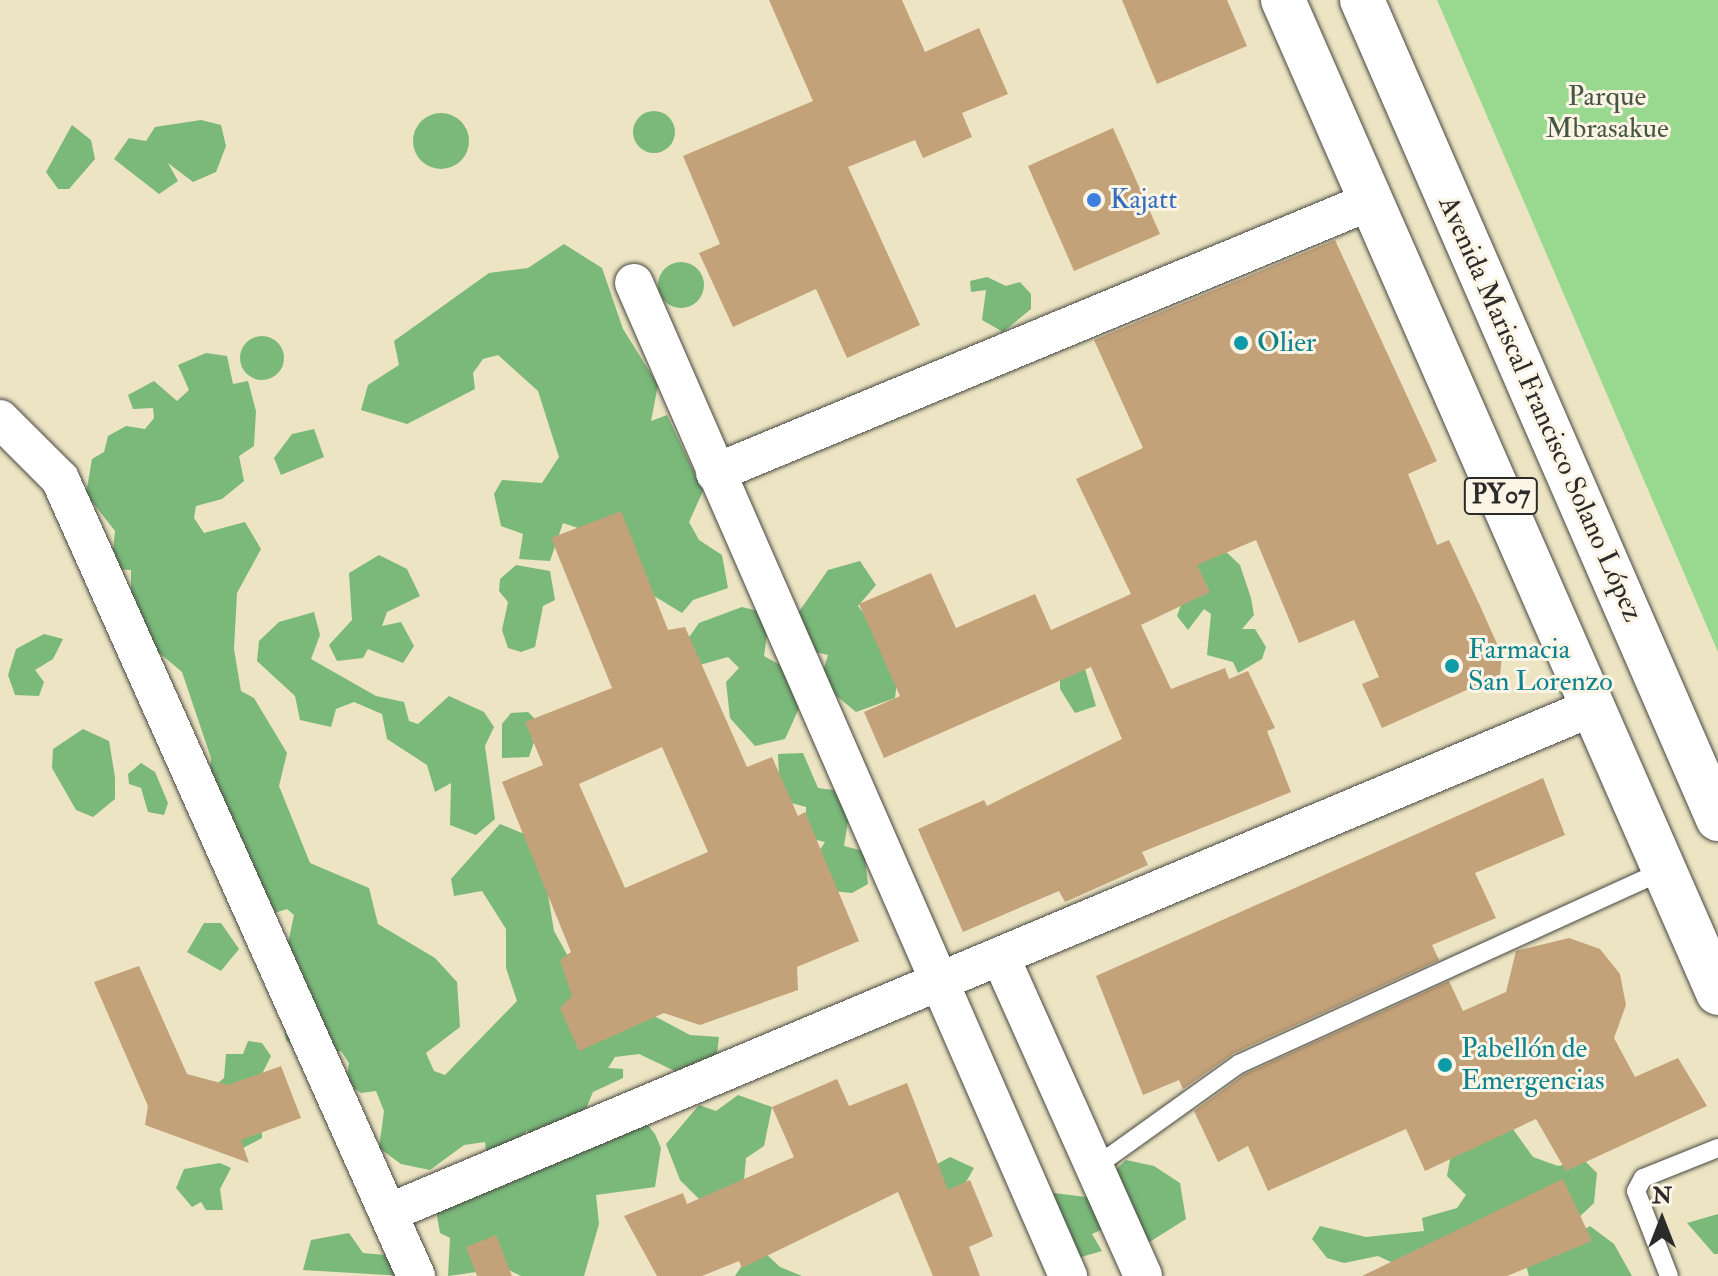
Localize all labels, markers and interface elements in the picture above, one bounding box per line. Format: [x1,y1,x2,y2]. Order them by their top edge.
park label: Parque Mbrasakue [1545,80,1669,146]
place label: Kajatt [1110,183,1177,217]
marker: Kajatt [1085,191,1103,209]
street label: Avenida Mariscal Francisco Solano López [1431,191,1649,627]
place label: Olier [1257,326,1316,360]
marker: Olier [1232,334,1250,352]
road number: PY07 [1463,474,1539,518]
place label: Farmacia San Lorenzo [1468,633,1613,699]
marker: Farmacia San Lorenzo [1443,657,1461,675]
place label: Pabellón de Emergencias [1461,1032,1605,1098]
marker: Pabellón de Emergencias [1436,1056,1454,1074]
north arrow [1622,1180,1702,1260]
text: N [1652,1182,1672,1210]

